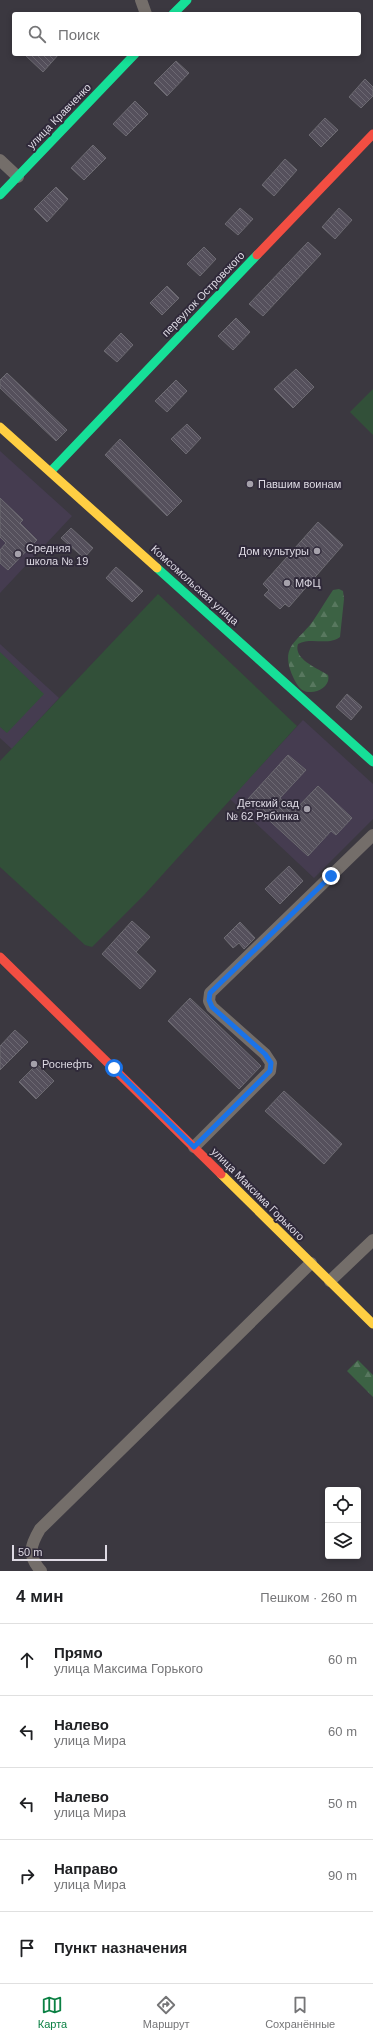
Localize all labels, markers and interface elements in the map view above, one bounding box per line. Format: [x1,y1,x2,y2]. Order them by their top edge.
search box [12,12,361,56]
icon: search [26,23,48,45]
text: Поиск [58,26,100,43]
street label: улица Кравченко [25,81,93,151]
street label: переулок Островского [159,249,247,339]
place label: Павшим воинам [258,478,341,490]
marker: Павшим воинам [245,479,255,489]
place label: Средняя школа № 19 [26,542,88,567]
street label: Комсомольская улица [149,543,242,628]
place label: Дом культуры [239,545,309,557]
marker: Дом культуры [312,546,322,556]
marker: Средняя школа № 19 [13,549,23,559]
place label: МФЦ [295,577,321,589]
marker: МФЦ [282,578,292,588]
place label: Детский сад № 62 Рябинка [226,797,300,822]
marker: Детский сад № 62 Рябинка [302,804,312,814]
route end [322,867,340,885]
place label: Роснефть [42,1058,93,1070]
marker: Роснефть [29,1059,39,1069]
route start [105,1059,123,1077]
street label: улица Максима Горького [209,1145,307,1243]
map controls [325,1487,361,1559]
button: locate [325,1487,361,1523]
button: layers [325,1523,361,1559]
scale bar [12,1543,107,1562]
text: 50 m [18,1546,42,1558]
text: 4 мин [16,1587,63,1606]
text: Пешком · 260 m [260,1590,357,1605]
text: Прямо [54,1644,103,1661]
icon: ahead [16,1649,38,1671]
text: 60 m [328,1652,357,1667]
text: улица Максима Горького [54,1661,203,1676]
text: Налево [54,1716,109,1733]
icon: left [16,1721,38,1743]
text: 60 m [328,1724,357,1739]
text: улица Мира [54,1733,126,1748]
text: Налево [54,1788,109,1805]
icon: left [16,1793,38,1815]
text: 50 m [328,1796,357,1811]
text: улица Мира [54,1805,126,1820]
text: Направо [54,1860,118,1877]
icon: right [16,1865,38,1887]
text: 90 m [328,1868,357,1883]
text: улица Мира [54,1877,126,1892]
icon: arrive [16,1937,38,1959]
text: Пункт назначения [54,1939,187,1956]
tab: Карта [38,1994,67,2030]
tab: Маршрут [143,1994,190,2030]
tab: Сохранённые [265,1994,335,2030]

